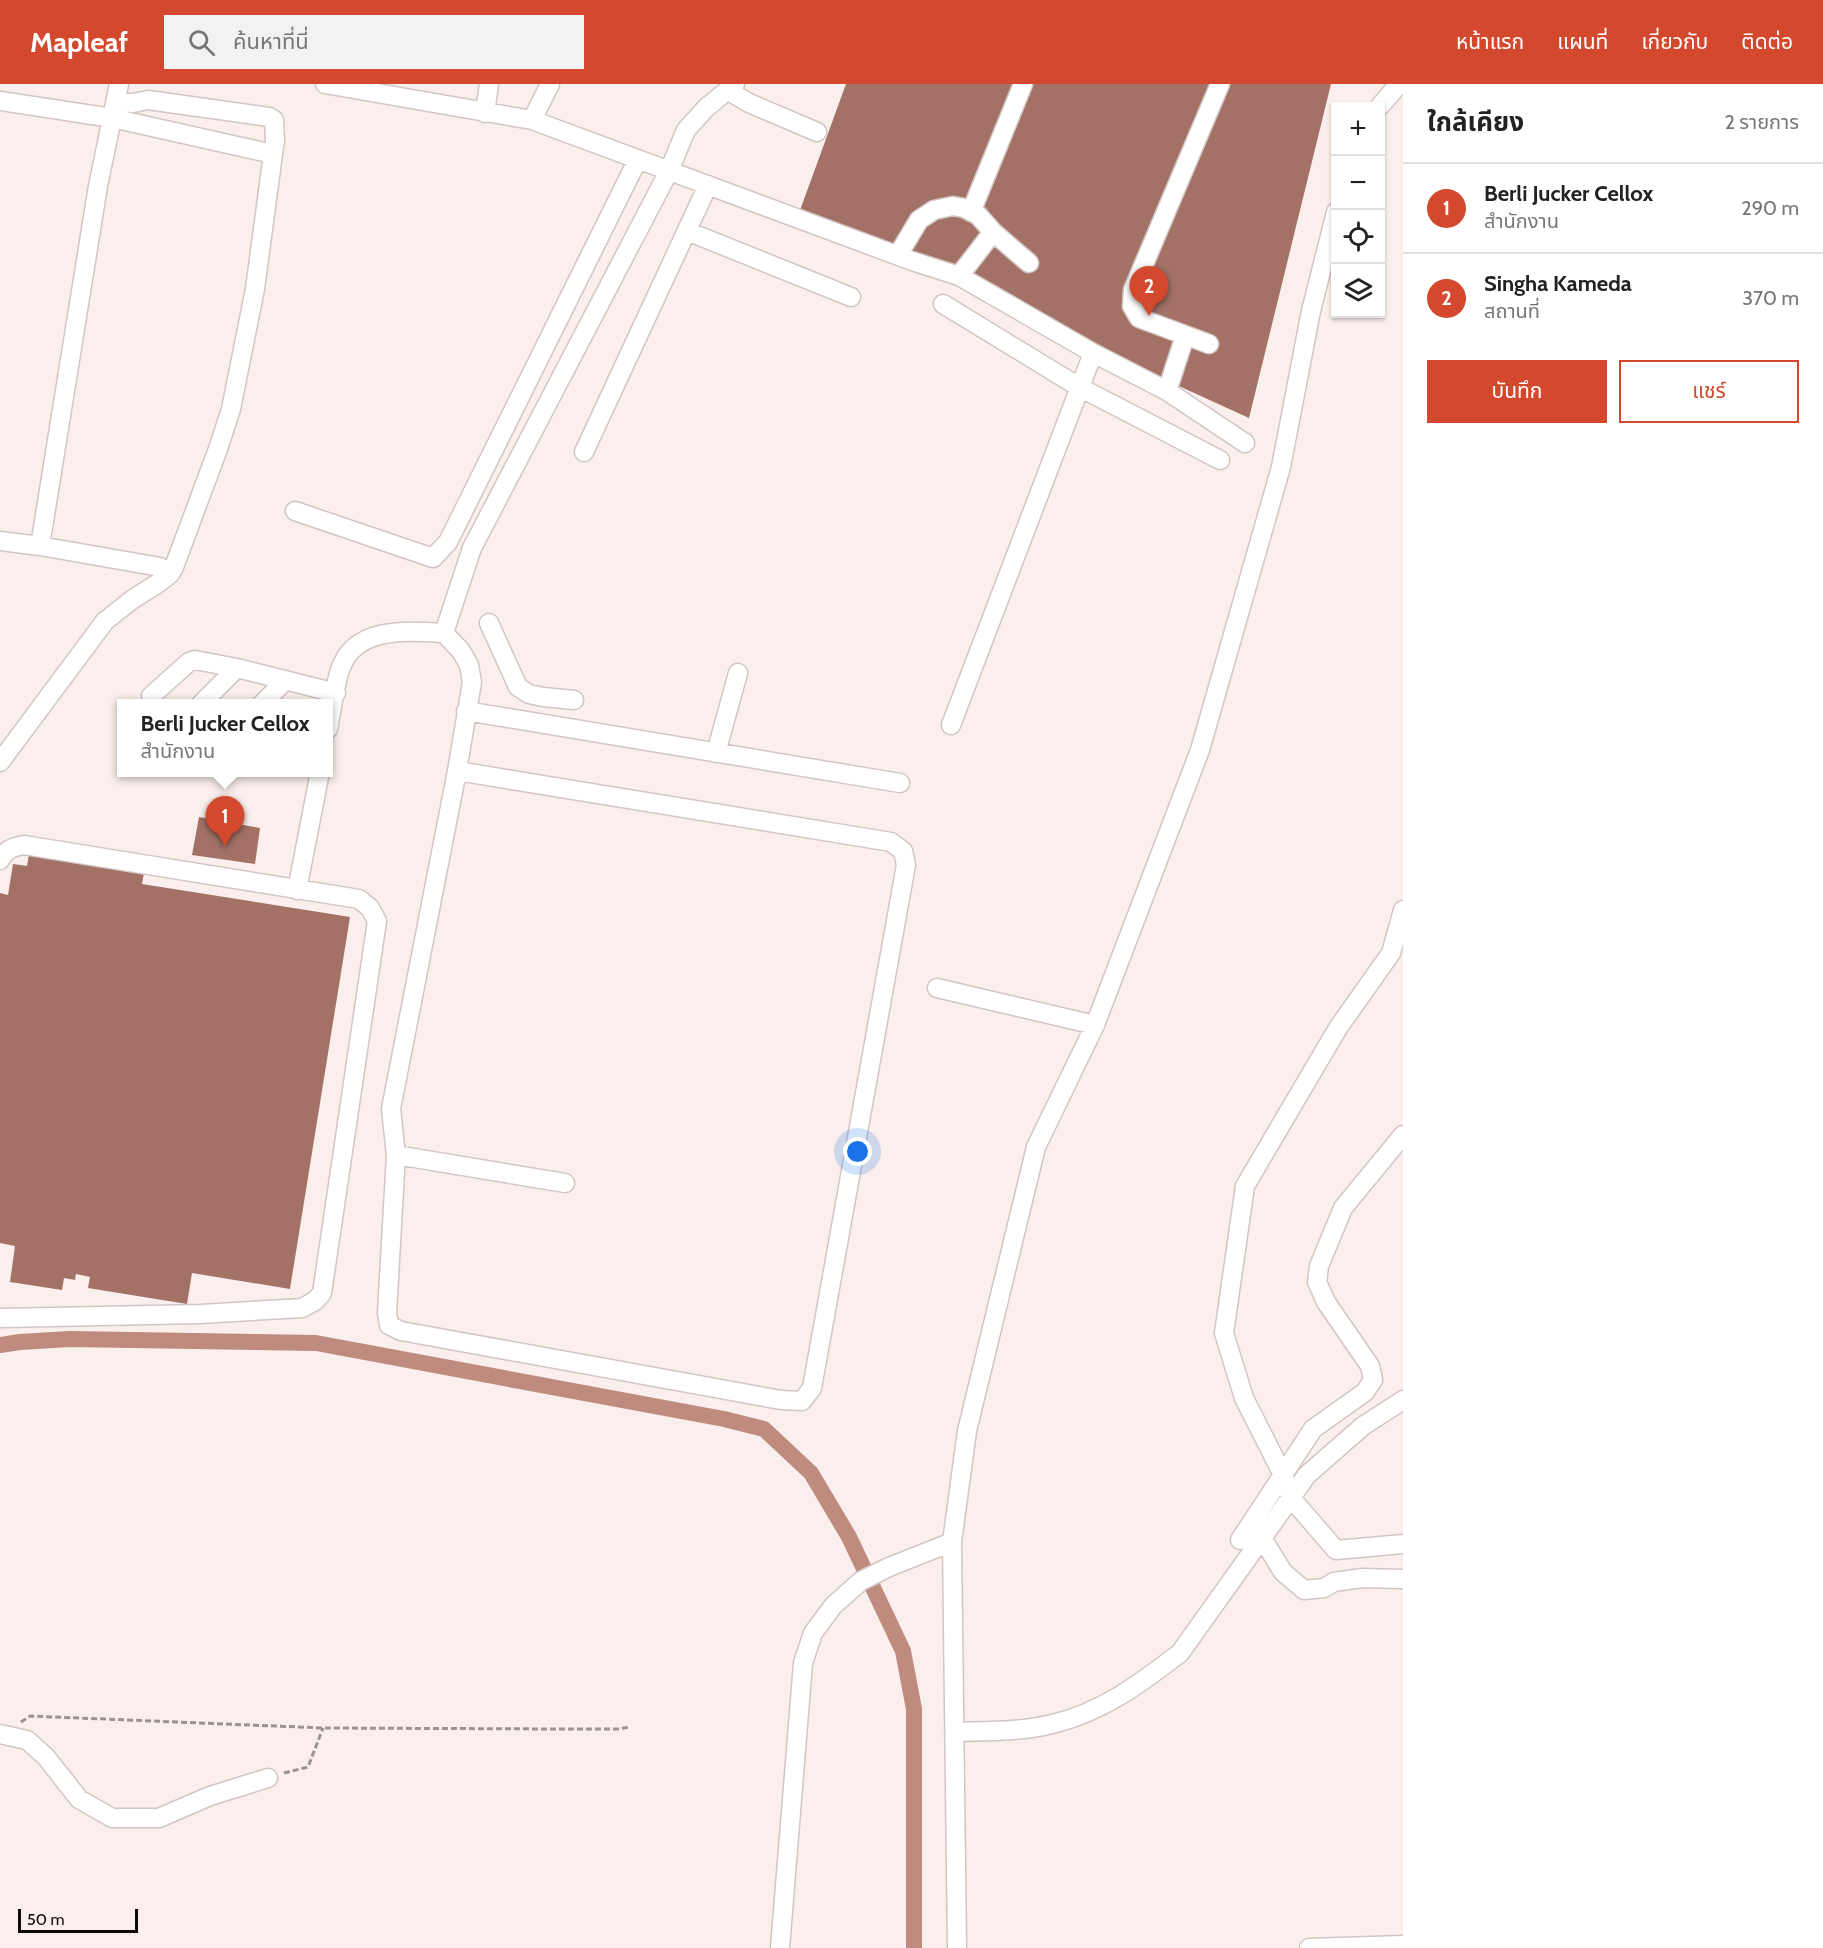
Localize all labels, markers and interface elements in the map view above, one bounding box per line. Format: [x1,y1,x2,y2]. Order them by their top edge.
search box [164,15,584,69]
text: Mapleaf [30,25,128,59]
icon: search [185,26,218,59]
text: ค้นหาที่นี่ [233,28,309,55]
text: หน้าแรก [1456,29,1524,54]
text: แผนที่ [1557,29,1608,54]
text: เกี่ยวกับ [1641,29,1708,54]
text: ติดต่อ [1741,29,1793,54]
map controls [1331,102,1385,318]
button: + [1331,102,1385,156]
text: ใกล้เคียง [1427,106,1524,138]
text: 2 รายการ [1724,110,1799,134]
button: − [1331,156,1385,210]
text: Berli Jucker Cellox [1484,180,1653,207]
text: 1 [1443,196,1450,220]
text: 290 m [1741,196,1799,220]
text: สำนักงาน [1484,209,1559,233]
button: locate [1331,210,1385,264]
button: layers [1331,264,1385,318]
pin: 2 [1130,266,1168,316]
text: Singha Kameda [1484,270,1632,297]
text: 2 [1441,286,1452,310]
text: 370 m [1742,286,1799,310]
text: สถานที่ [1484,299,1540,323]
button: บันทึก [1427,360,1607,423]
button: แชร์ [1619,360,1799,423]
popup [117,699,333,777]
text: Berli Jucker Cellox [140,710,310,737]
text: สำนักงาน [140,739,215,763]
pin: 1 [206,796,244,846]
your location [843,1137,872,1166]
scale bar [18,1906,138,1934]
text: 50 m [27,1910,64,1929]

